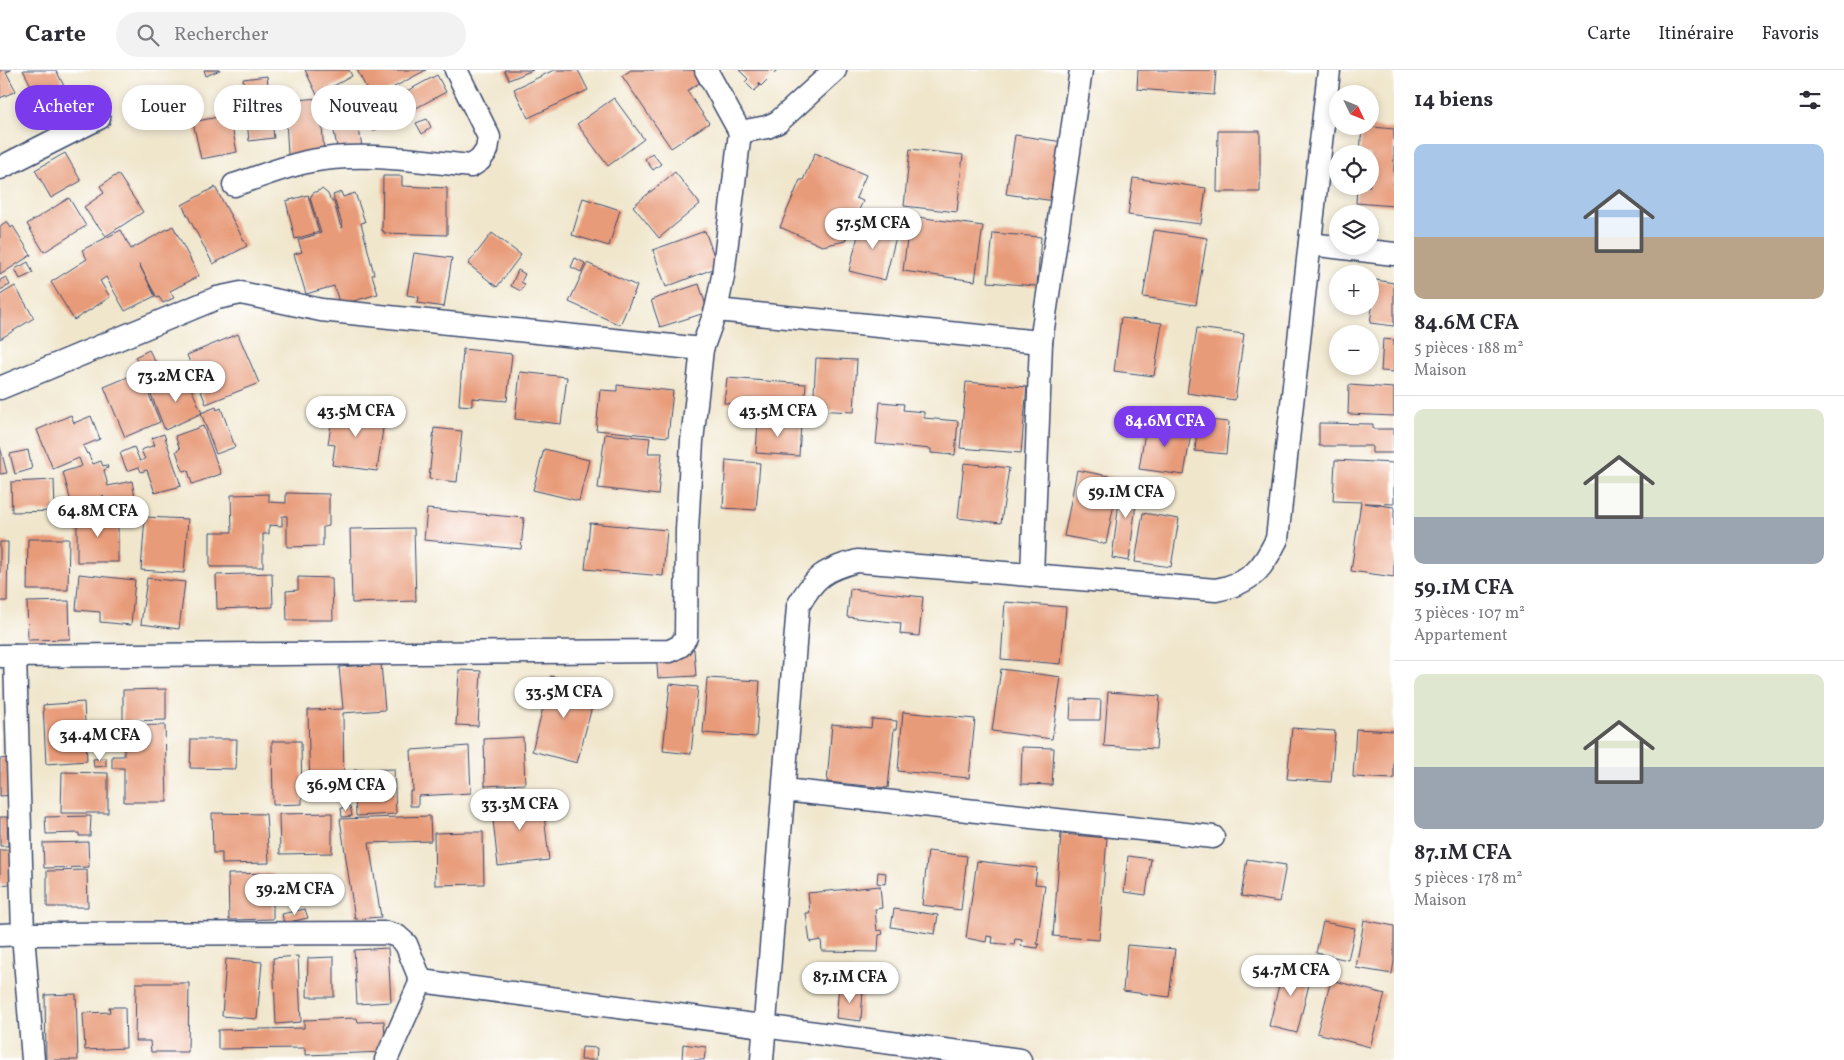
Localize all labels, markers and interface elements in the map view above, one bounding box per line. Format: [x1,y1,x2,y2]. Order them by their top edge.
search box [116,12,466,57]
text: Carte [25,18,86,52]
icon: search [134,21,162,49]
text: Rechercher [174,22,268,48]
text: Carte [1587,22,1630,47]
text: Itinéraire [1658,22,1734,47]
text: Favoris [1762,22,1819,47]
chip: Acheter [15,85,112,130]
chip: Louer [122,85,204,130]
chip: Filtres [214,85,301,130]
chip: Nouveau [311,85,416,130]
north arrow [1329,85,1379,135]
map controls [1329,85,1379,375]
text: 14 biens [1414,86,1493,115]
icon: filters [1796,86,1824,114]
button: locate [1329,145,1379,195]
icon: home [1574,176,1664,266]
button: layers [1329,205,1379,255]
pin: 57.5M CFA [816,208,930,250]
text: 57.5M CFA [836,213,910,235]
button: + [1329,265,1379,315]
text: 84.6M CFA [1414,309,1519,338]
button: − [1329,325,1379,375]
text: 5 pièces · 188 m² [1414,338,1523,360]
pin: 73.2M CFA [119,360,233,403]
text: Maison [1414,360,1467,382]
text: 73.2M CFA [137,366,215,388]
pin: 43.5M CFA [299,396,413,438]
pin: 43.5M CFA [721,396,835,438]
text: 43.5M CFA [317,401,395,423]
text: 43.5M CFA [739,401,817,423]
pin: 84.6M CFA [1108,406,1222,448]
text: 84.6M CFA [1125,411,1205,433]
icon: home [1574,442,1664,532]
pin: 59.1M CFA [1069,476,1183,519]
text: 59.1M CFA [1088,482,1164,504]
pin: 64.8M CFA [41,496,155,538]
text: 64.8M CFA [58,501,138,523]
text: 59.1M CFA [1414,574,1514,603]
text: 3 pièces · 107 m² [1414,603,1525,625]
text: Appartement [1414,625,1508,647]
pin: 33.5M CFA [507,676,621,719]
text: 33.5M CFA [525,682,603,704]
icon: home [1574,707,1664,797]
pin: 34.4M CFA [43,720,157,762]
text: 34.4M CFA [60,725,140,747]
pin: 36.9M CFA [289,770,403,812]
text: 36.9M CFA [306,775,386,797]
pin: 33.3M CFA [463,788,577,831]
text: 33.3M CFA [481,794,559,816]
text: 87.1M CFA [1414,839,1512,868]
text: 5 pièces · 178 m² [1414,868,1522,890]
pin: 39.2M CFA [238,874,352,916]
text: 39.2M CFA [256,879,334,901]
text: Maison [1414,890,1467,912]
pin: 54.7M CFA [1234,954,1348,997]
text: 54.7M CFA [1252,960,1330,982]
pin: 87.1M CFA [793,962,907,1004]
text: 87.1M CFA [813,967,887,989]

